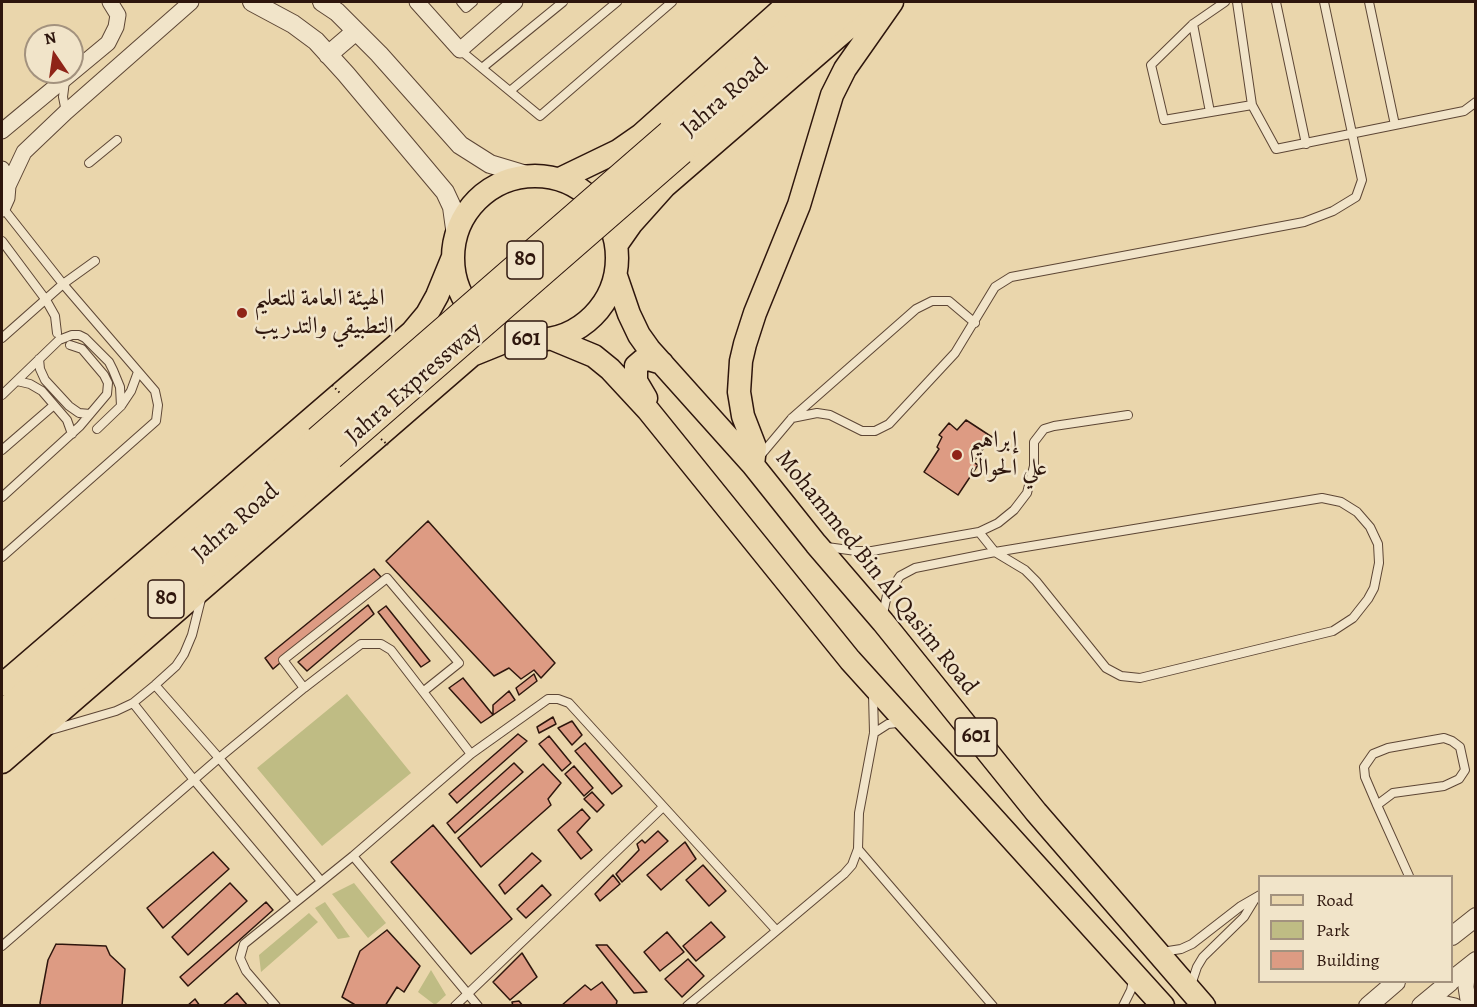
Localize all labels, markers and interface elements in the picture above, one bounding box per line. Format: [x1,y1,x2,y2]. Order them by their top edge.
north arrow [24,24,84,84]
text: N [42,26,59,50]
street label: Jahra Road [676,52,774,144]
road number: 80 [507,241,543,279]
place label: الهيئة العامة للتعليم التطبيقي والتدريب [254,285,394,341]
marker: الهيئة العامة للتعليم التطبيقي والتدريب [235,306,249,320]
street label: Jahra Expressway [340,317,488,451]
road number: 601 [505,321,547,359]
place label: إبراهيم علي الحوال [969,427,1047,483]
street label: Mohammed Bin Al Qasim Road [769,445,983,701]
marker: إبراهيم علي الحوال [950,448,964,462]
street label: Jahra Road [187,477,285,569]
road number: 80 [148,580,184,618]
road number: 601 [955,718,997,756]
legend [1258,875,1453,983]
text: Road [1316,888,1353,912]
text: Park [1316,918,1350,942]
text: Building [1316,948,1380,972]

